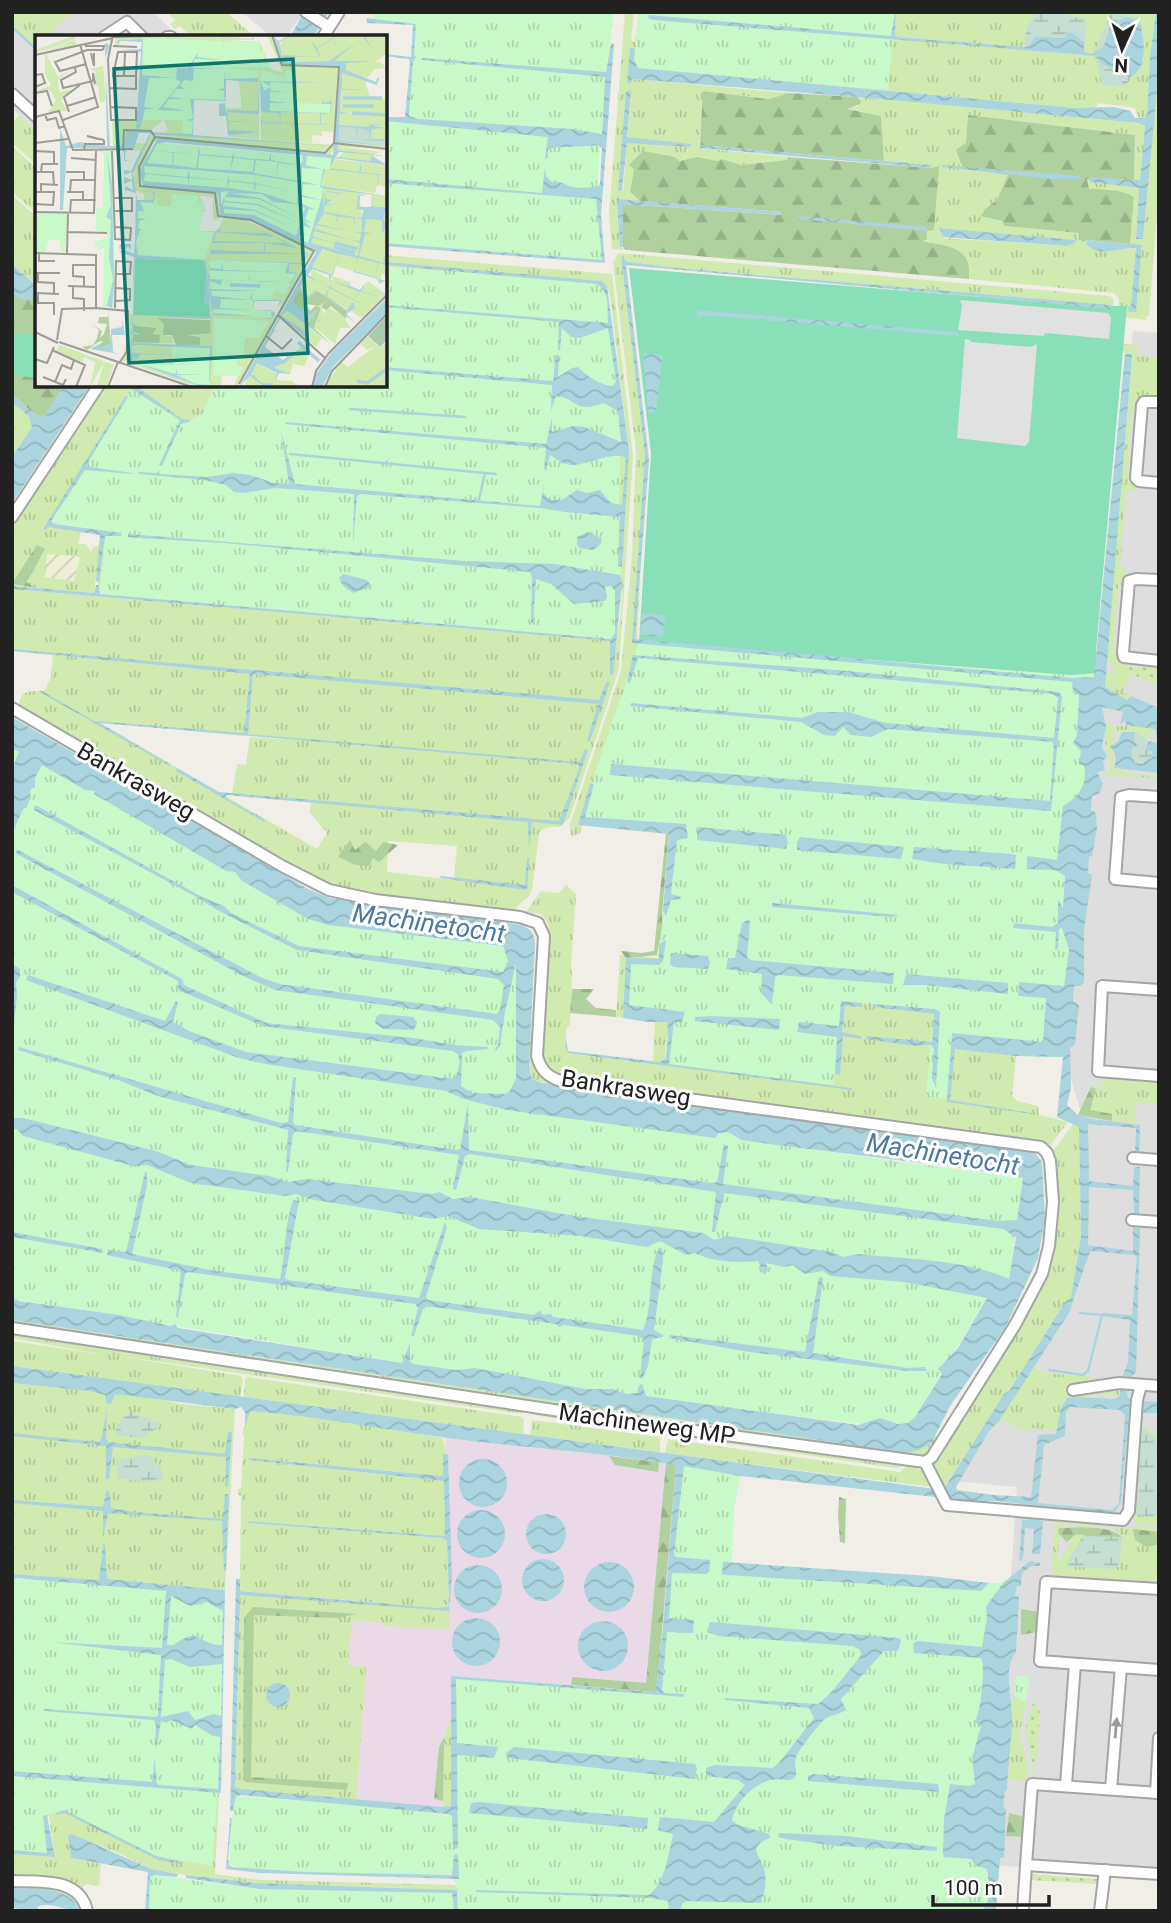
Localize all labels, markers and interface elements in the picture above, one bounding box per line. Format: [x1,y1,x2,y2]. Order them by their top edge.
north arrow [1087,14,1157,84]
inset map [35,35,387,387]
text: N [1114,54,1128,77]
street label: Bankrasweg [72,736,200,826]
water label: Machinetocht [351,897,508,949]
street label: Bankrasweg [559,1064,693,1112]
water label: Machinetocht [865,1127,1022,1181]
street label: Machineweg MP [557,1398,737,1450]
one-way arrow [1111,1717,1122,1739]
scale bar [933,1864,1048,1908]
text: 100 m [944,1876,1003,1900]

